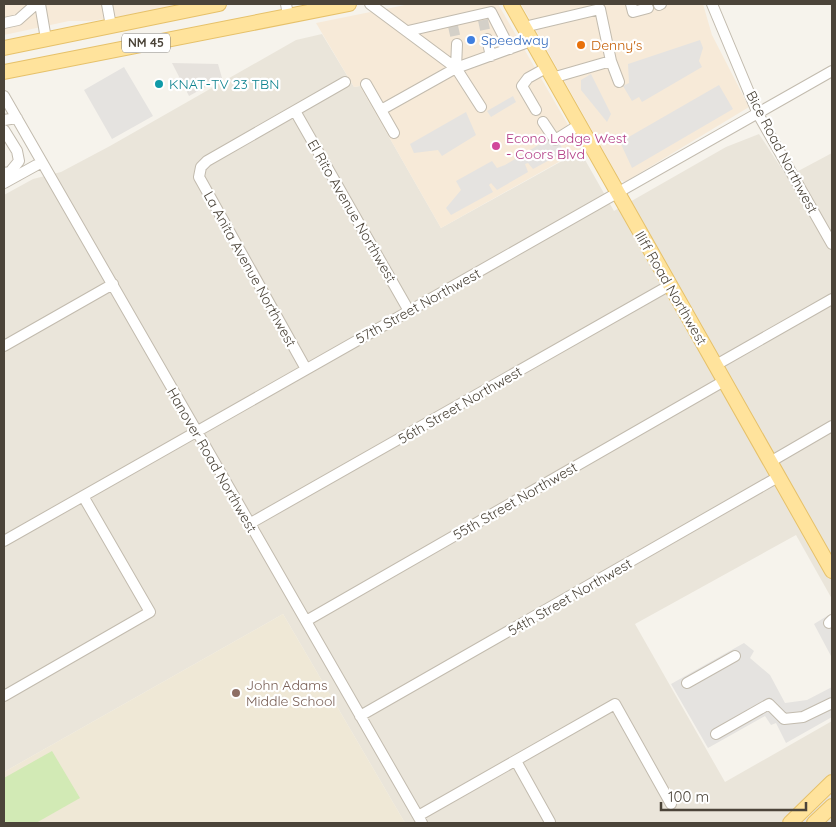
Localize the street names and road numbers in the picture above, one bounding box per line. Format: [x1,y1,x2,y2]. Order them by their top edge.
road number: NM 45 [122,34,170,52]
street label: Bice Road Northwest [742,88,822,217]
street label: El Rito Avenue Northwest [304,136,401,286]
street label: La Anita Avenue Northwest [200,188,300,350]
street label: Iliff Road Northwest [631,228,711,348]
street label: 57th Street Northwest [352,264,484,348]
street label: 56th Street Northwest [395,362,525,448]
street label: Hanover Road Northwest [163,384,261,536]
street label: 55th Street Northwest [450,458,580,544]
street label: 54th Street Northwest [505,554,635,640]

